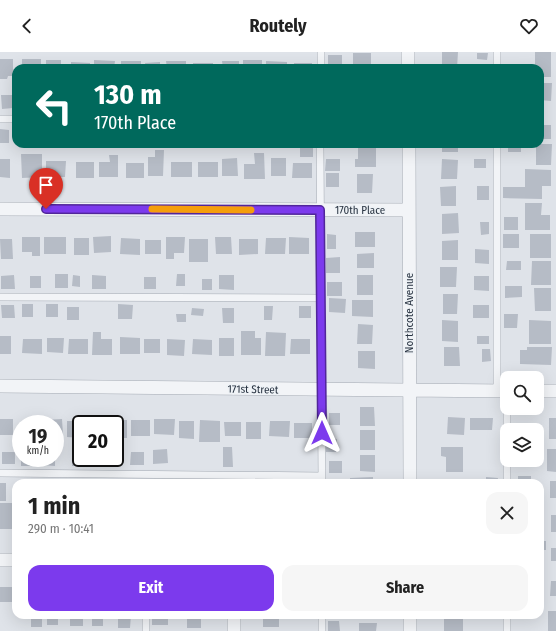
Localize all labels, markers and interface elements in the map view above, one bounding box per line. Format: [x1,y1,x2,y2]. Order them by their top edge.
icon: back [16,15,38,37]
text: Routely [249,15,307,37]
icon: heart [518,15,540,37]
text: 130 m [94,78,162,111]
icon: left [28,80,80,132]
text: 170th Place [94,112,176,134]
pin [29,168,63,209]
icon: arrive [35,174,57,196]
street label: 170th Place [335,204,385,217]
street label: Northcote Avenue [403,273,416,353]
map controls [500,371,544,467]
button: search [500,371,544,415]
street label: 171st Street [227,383,279,396]
position arrow [301,412,343,454]
speed limit sign: 20 [72,415,124,467]
button: layers [500,423,544,467]
text: 19 [29,424,47,448]
text: km/h [27,445,49,457]
text: 1 min [28,492,80,520]
button: close [486,492,528,534]
text: 290 m · 10:41 [28,521,94,536]
button: Exit [28,565,274,611]
button: Share [282,565,528,611]

